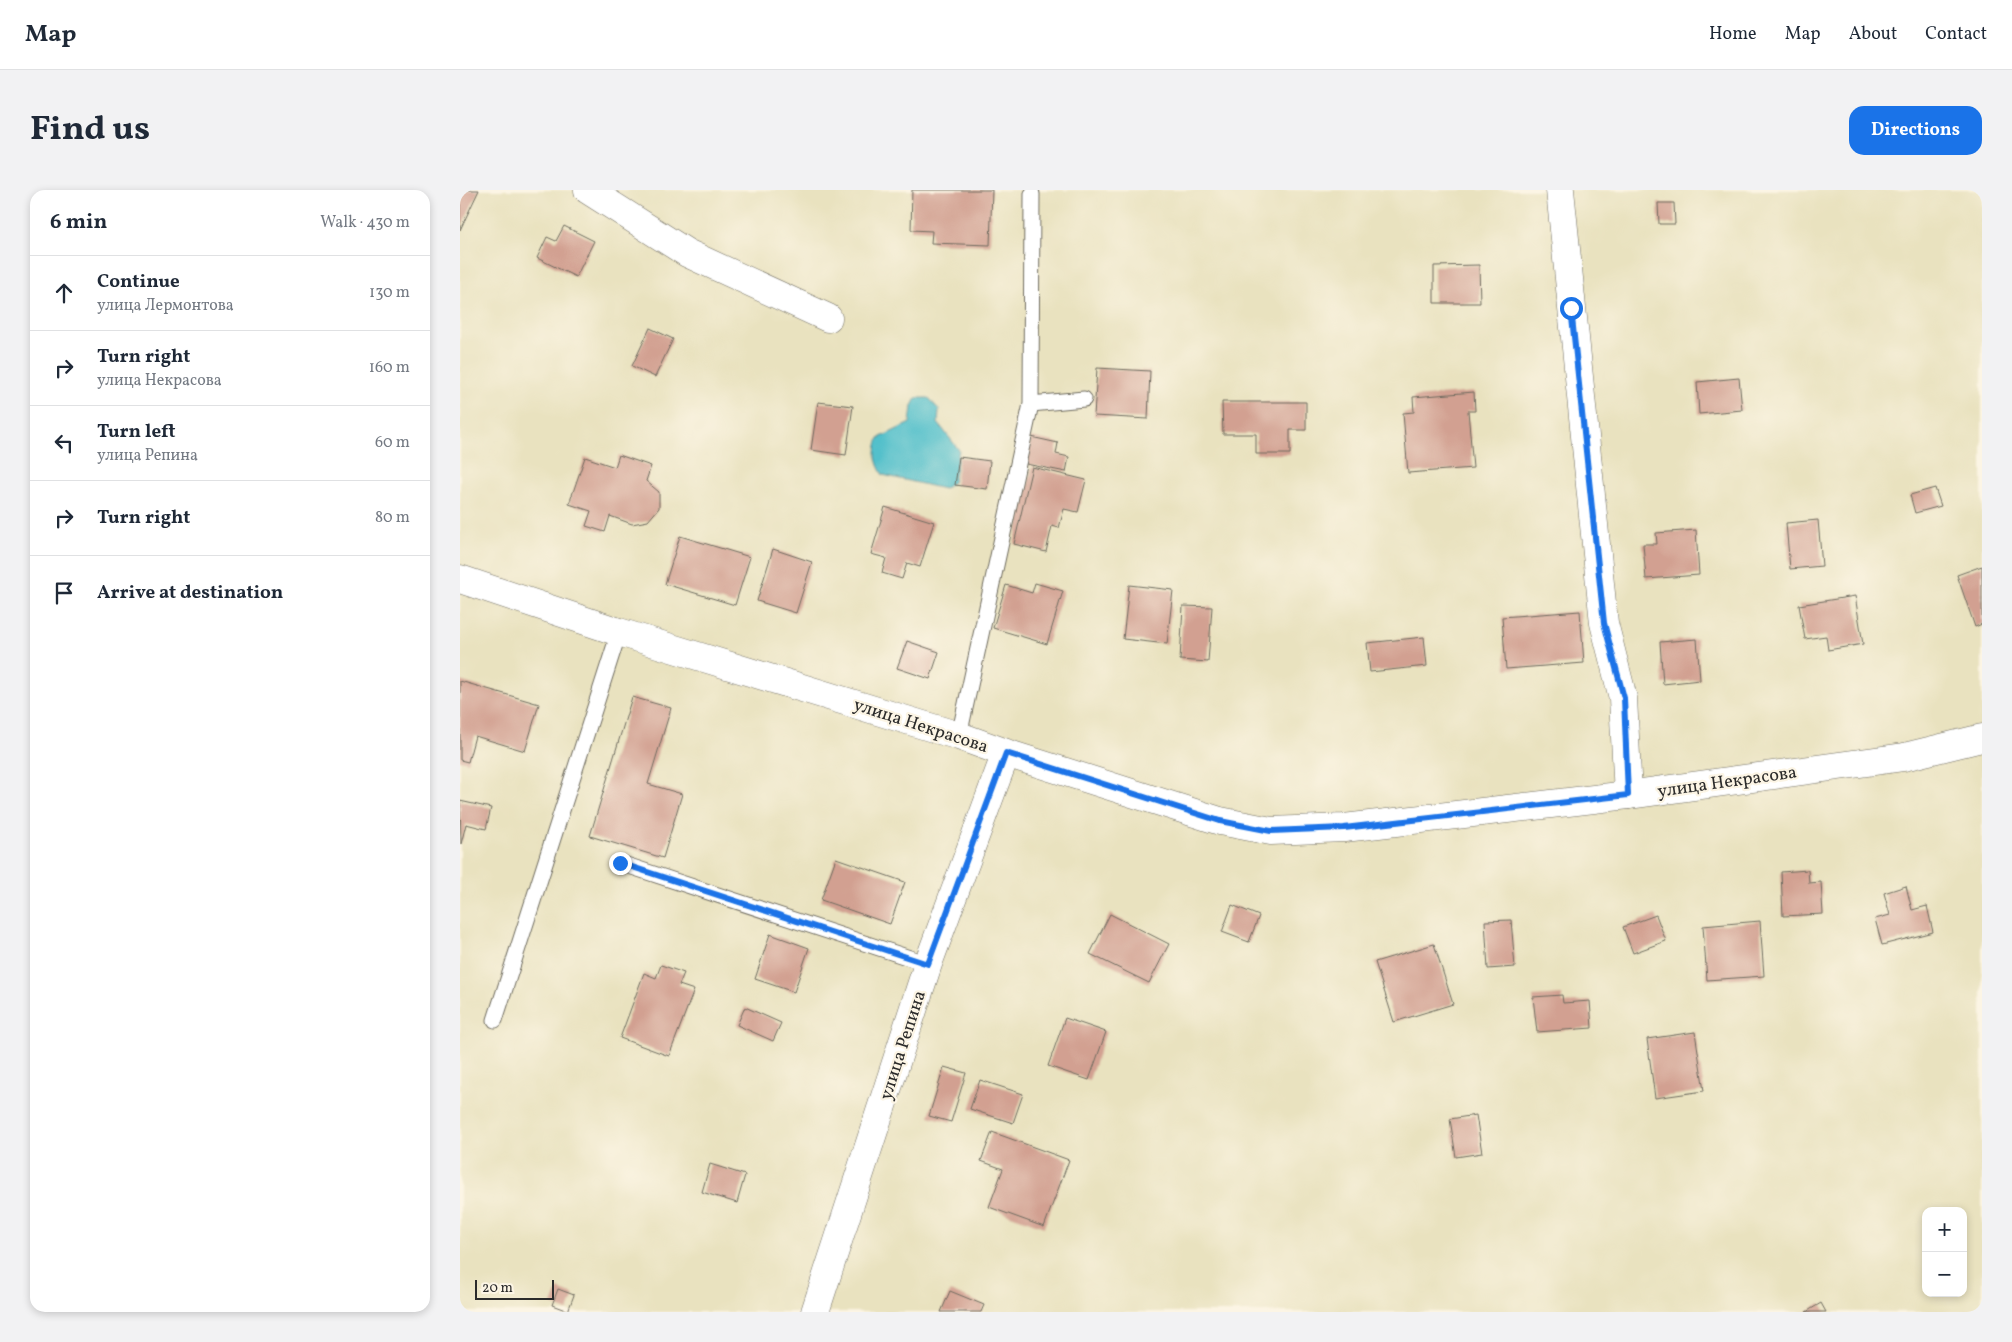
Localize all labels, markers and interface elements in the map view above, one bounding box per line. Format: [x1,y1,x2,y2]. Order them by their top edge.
text: Map [25,18,76,52]
text: Home [1709,22,1757,47]
text: Map [1785,22,1821,47]
text: About [1849,22,1897,47]
text: Contact [1925,22,1987,47]
text: Find us [30,106,150,154]
button: Directions [1849,106,1982,155]
text: 6 min [50,208,107,237]
text: Walk · 430 m [320,212,410,234]
text: Continue [97,269,180,295]
icon: ahead [50,279,78,307]
text: 130 m [369,282,410,304]
text: улица Лермонтова [97,295,234,317]
route start [1560,297,1583,320]
text: Turn right [97,344,190,370]
icon: right [50,354,78,382]
text: 160 m [369,357,410,379]
text: улица Некрасова [97,370,222,392]
text: Turn left [97,419,176,445]
icon: left [50,429,78,457]
text: 60 m [375,432,410,454]
text: улица Репина [97,445,198,467]
icon: right [50,504,78,532]
text: Turn right [97,505,190,531]
text: 80 m [375,507,410,529]
icon: arrive [50,579,78,607]
text: Arrive at destination [97,580,283,606]
street label: улица Некрасова [850,693,991,760]
street label: улица Некрасова [1656,760,1798,805]
route end [609,852,632,875]
street label: улица Репина [874,988,933,1103]
map controls [1922,1207,1967,1297]
button: + [1922,1207,1967,1252]
button: − [1922,1252,1967,1297]
scale bar [475,1277,554,1300]
text: 20 m [482,1279,513,1298]

